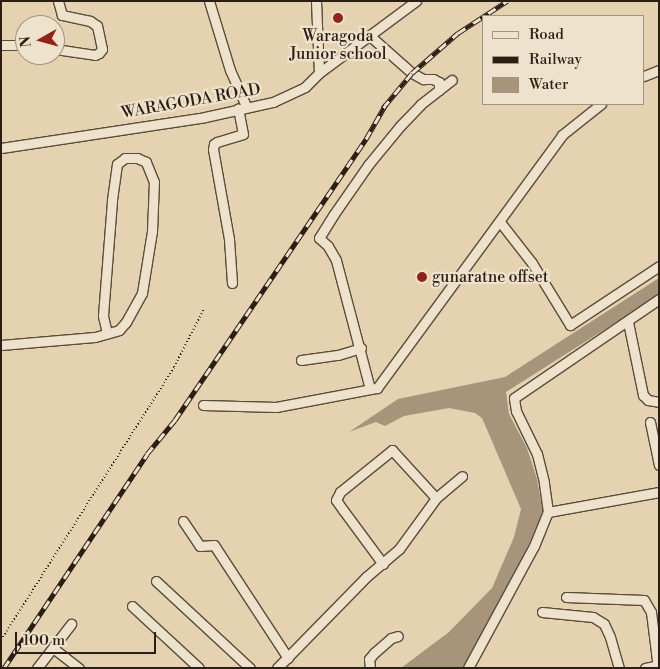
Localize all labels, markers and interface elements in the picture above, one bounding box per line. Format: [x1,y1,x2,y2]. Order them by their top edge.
marker: Waragoda Junior school [332,12,344,24]
north arrow [15,15,65,65]
legend [482,15,645,105]
text: Road [529,25,564,44]
place label: Waragoda Junior school [289,26,387,64]
text: N [16,35,36,48]
text: Railway [529,50,582,69]
text: Water [529,75,568,94]
street label: WARAGODA ROAD [120,79,262,123]
place label: gunaratne offset [432,267,549,287]
marker: gunaratne offset [416,271,428,283]
scale bar [18,622,159,654]
text: 100 m [23,631,65,650]

